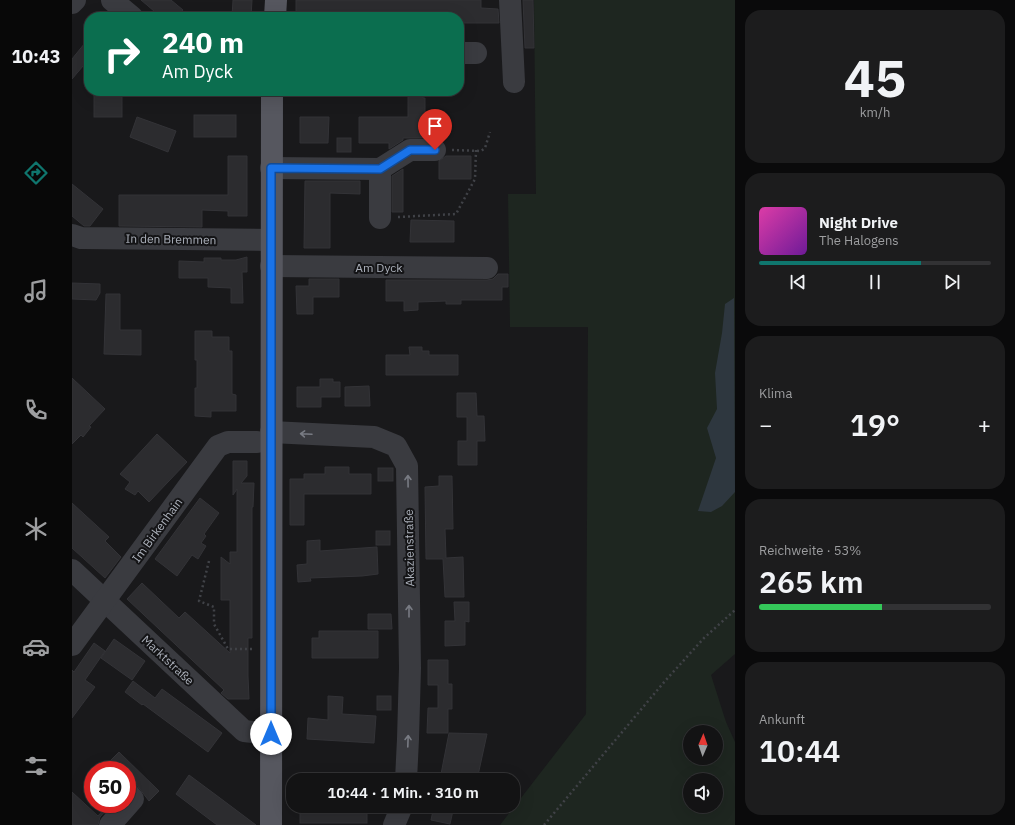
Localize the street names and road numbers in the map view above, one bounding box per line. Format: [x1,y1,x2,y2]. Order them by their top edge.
street label: In den Bremmen [125,231,217,247]
street label: Am Dyck [355,260,403,275]
street label: Im Birkenhain [129,495,185,565]
street label: Akazienstraße [401,509,417,587]
street label: Marktstraße [139,632,198,688]

